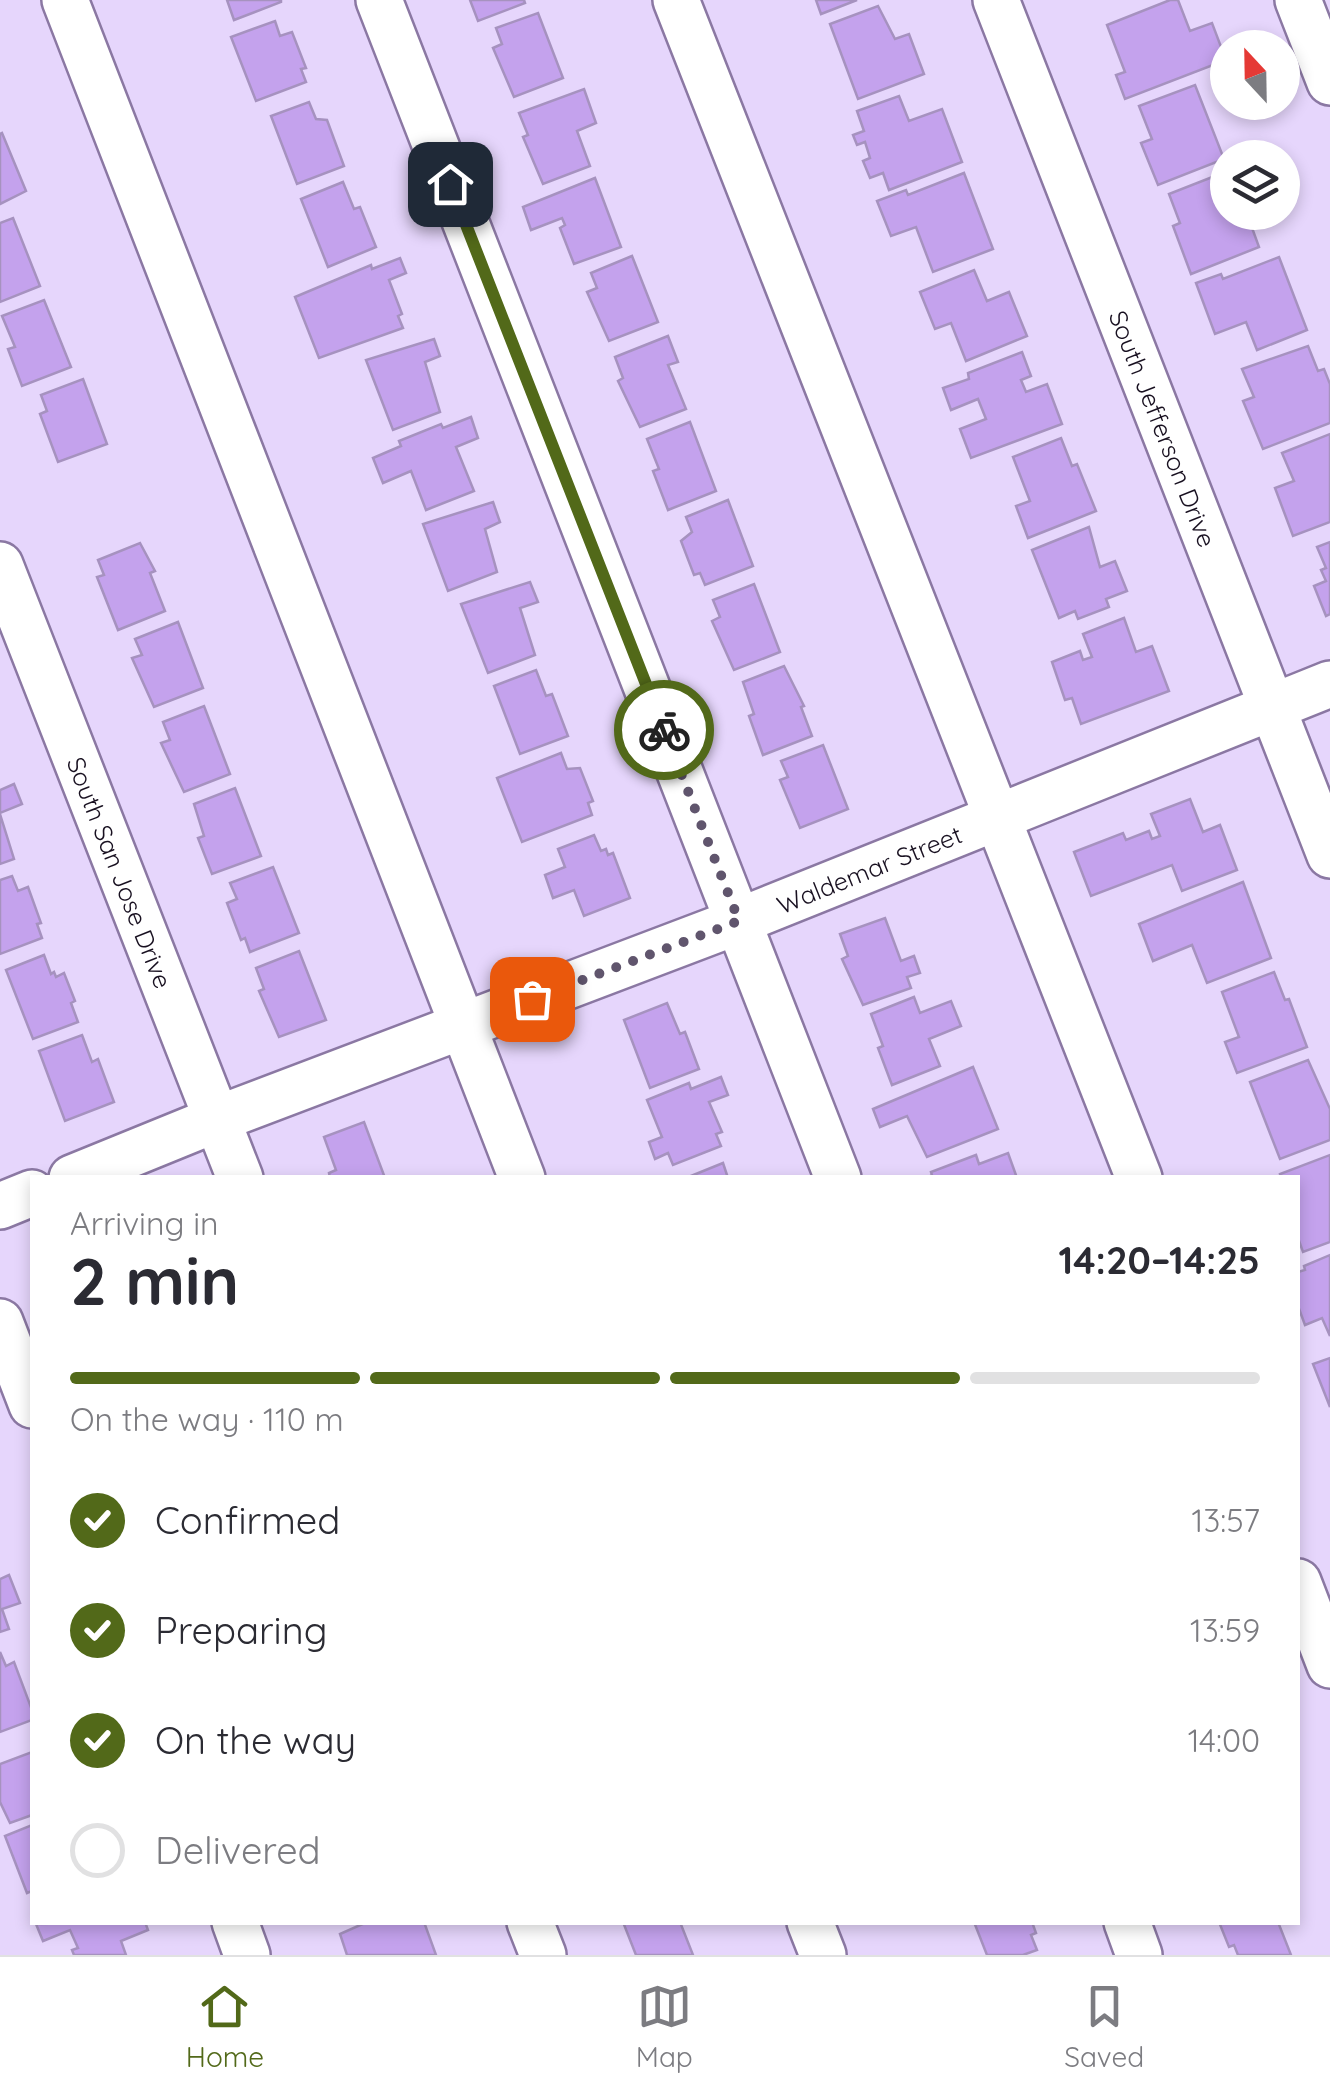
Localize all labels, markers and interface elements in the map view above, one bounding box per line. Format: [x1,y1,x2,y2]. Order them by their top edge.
north arrow [1210,30,1300,120]
map controls [1210,30,1300,230]
button: layers [1210,140,1300,230]
pin [408,142,493,227]
icon: home [423,157,478,212]
street label: South Jefferson Drive [1103,306,1224,551]
courier [614,680,714,780]
icon: bike [637,703,692,758]
street label: South San Jose Drive [61,752,180,992]
street label: Waldemar Street [772,818,966,920]
pin [490,957,575,1042]
icon: bag [505,972,560,1027]
text: Arriving in [70,1203,219,1243]
text: 14:20–14:25 [1058,1236,1260,1284]
text: 2 min [70,1240,239,1321]
text: On the way · 110 m [70,1399,344,1439]
icon: check [70,1493,125,1548]
text: Confirmed [155,1496,340,1544]
text: 13:57 [1192,1500,1260,1540]
icon: check [70,1603,125,1658]
text: Preparing [155,1606,327,1654]
text: 13:59 [1190,1610,1260,1650]
icon: check [70,1713,125,1768]
text: On the way [155,1716,356,1764]
text: 14:00 [1188,1720,1260,1760]
text: Delivered [155,1826,321,1874]
tab: Home [186,1979,264,2074]
tab: Map [636,1979,693,2074]
tab: Saved [1064,1979,1144,2074]

